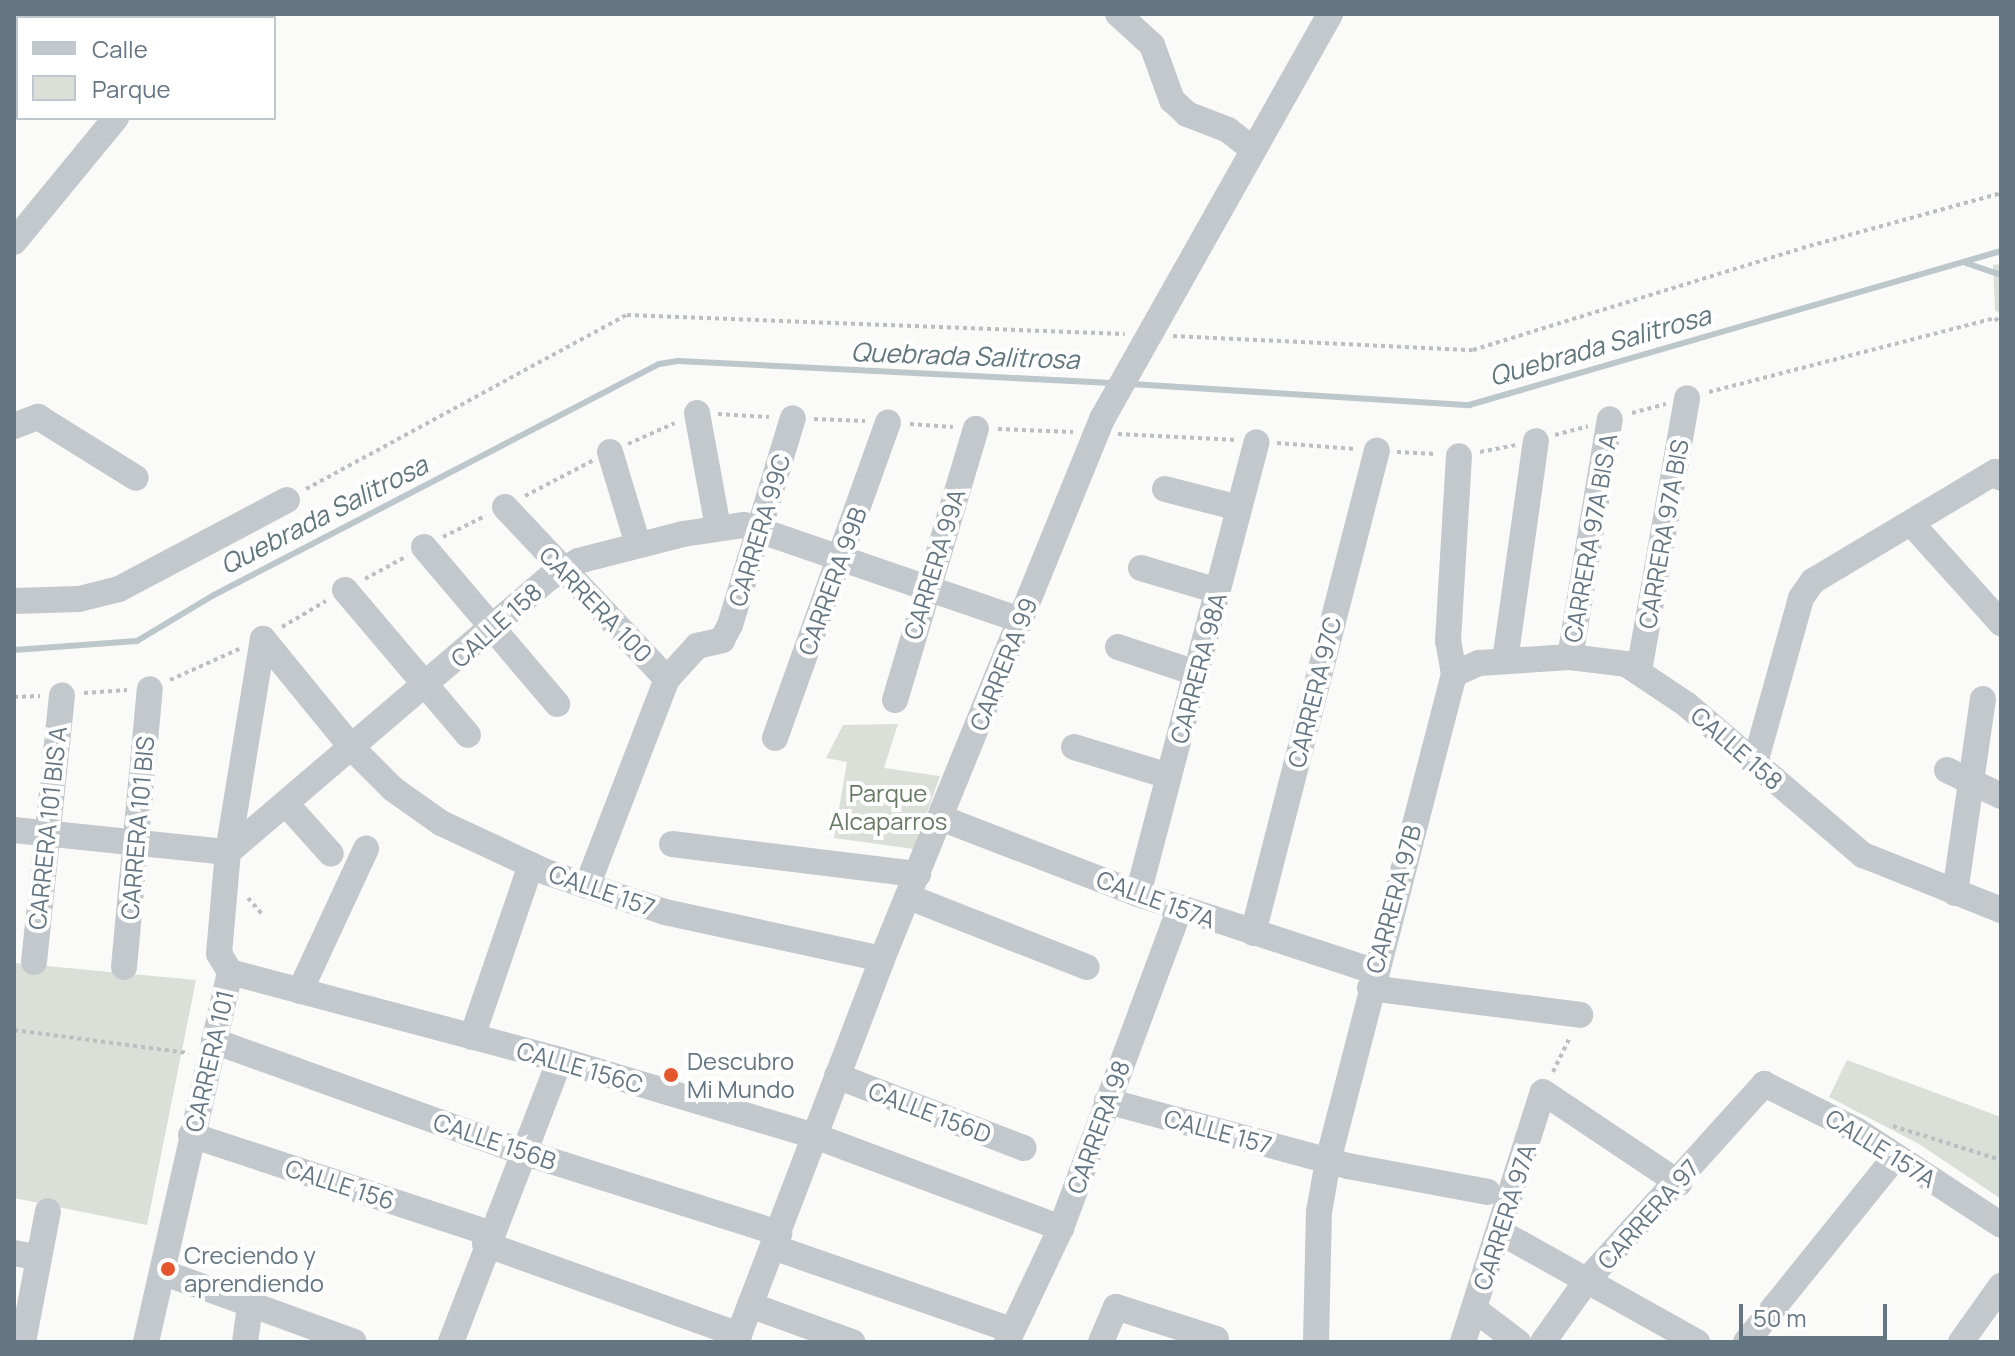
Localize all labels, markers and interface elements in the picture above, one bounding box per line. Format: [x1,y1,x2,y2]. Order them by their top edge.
legend [16,16,276,120]
text: Calle [92,32,148,65]
text: Parque [92,72,170,105]
water label: Quebrada Salitrosa [1486,299,1714,393]
water label: Quebrada Salitrosa [850,336,1080,376]
street label: CARRERA 97A BIS A [1557,431,1623,645]
street label: CARRERA 97A BIS [1632,437,1694,631]
water label: Quebrada Salitrosa [215,449,433,581]
street label: CARRERA 99C [722,450,796,610]
street label: CARRERA 99A [897,485,971,643]
street label: CARRERA 99B [792,503,872,659]
street label: CARRERA 100 [534,540,658,668]
street label: CALLE 158 [445,577,547,673]
street label: CARRERA 98A [1164,589,1232,747]
street label: CARRERA 99 [963,593,1043,735]
street label: CARRERA 97C [1281,613,1347,771]
street label: CALLE 158 [1685,700,1789,796]
street label: CARRERA 101 BIS A [22,725,72,931]
street label: CARRERA 101 BIS [115,735,159,921]
park label: Parque Alcaparros [829,779,947,835]
street label: CARRERA 97B [1359,822,1427,976]
street label: CALLE 157 [545,858,659,922]
street label: CALLE 157A [1093,864,1219,934]
street label: CARRERA 101 [179,987,239,1135]
street label: CALLE 156C [513,1035,647,1099]
place label: Descubro Mi Mundo [687,1047,795,1103]
street label: CARRERA 98 [1061,1056,1135,1198]
marker: Descubro Mi Mundo [662,1066,680,1084]
street label: CALLE 156D [865,1075,995,1149]
street label: CALLE 157 [1161,1103,1275,1159]
street label: CALLE 157A [1821,1103,1941,1193]
street label: CALLE 156B [430,1107,560,1175]
street label: CARRERA 97A [1467,1140,1541,1294]
street label: CALLE 156 [282,1153,398,1215]
street label: CARRERA 97 [1591,1153,1705,1275]
place label: Creciendo y aprendiendo [184,1241,324,1297]
marker: Creciendo y aprendiendo [159,1260,177,1278]
scale bar [1743,1288,1891,1338]
text: 50 m [1753,1301,1807,1334]

